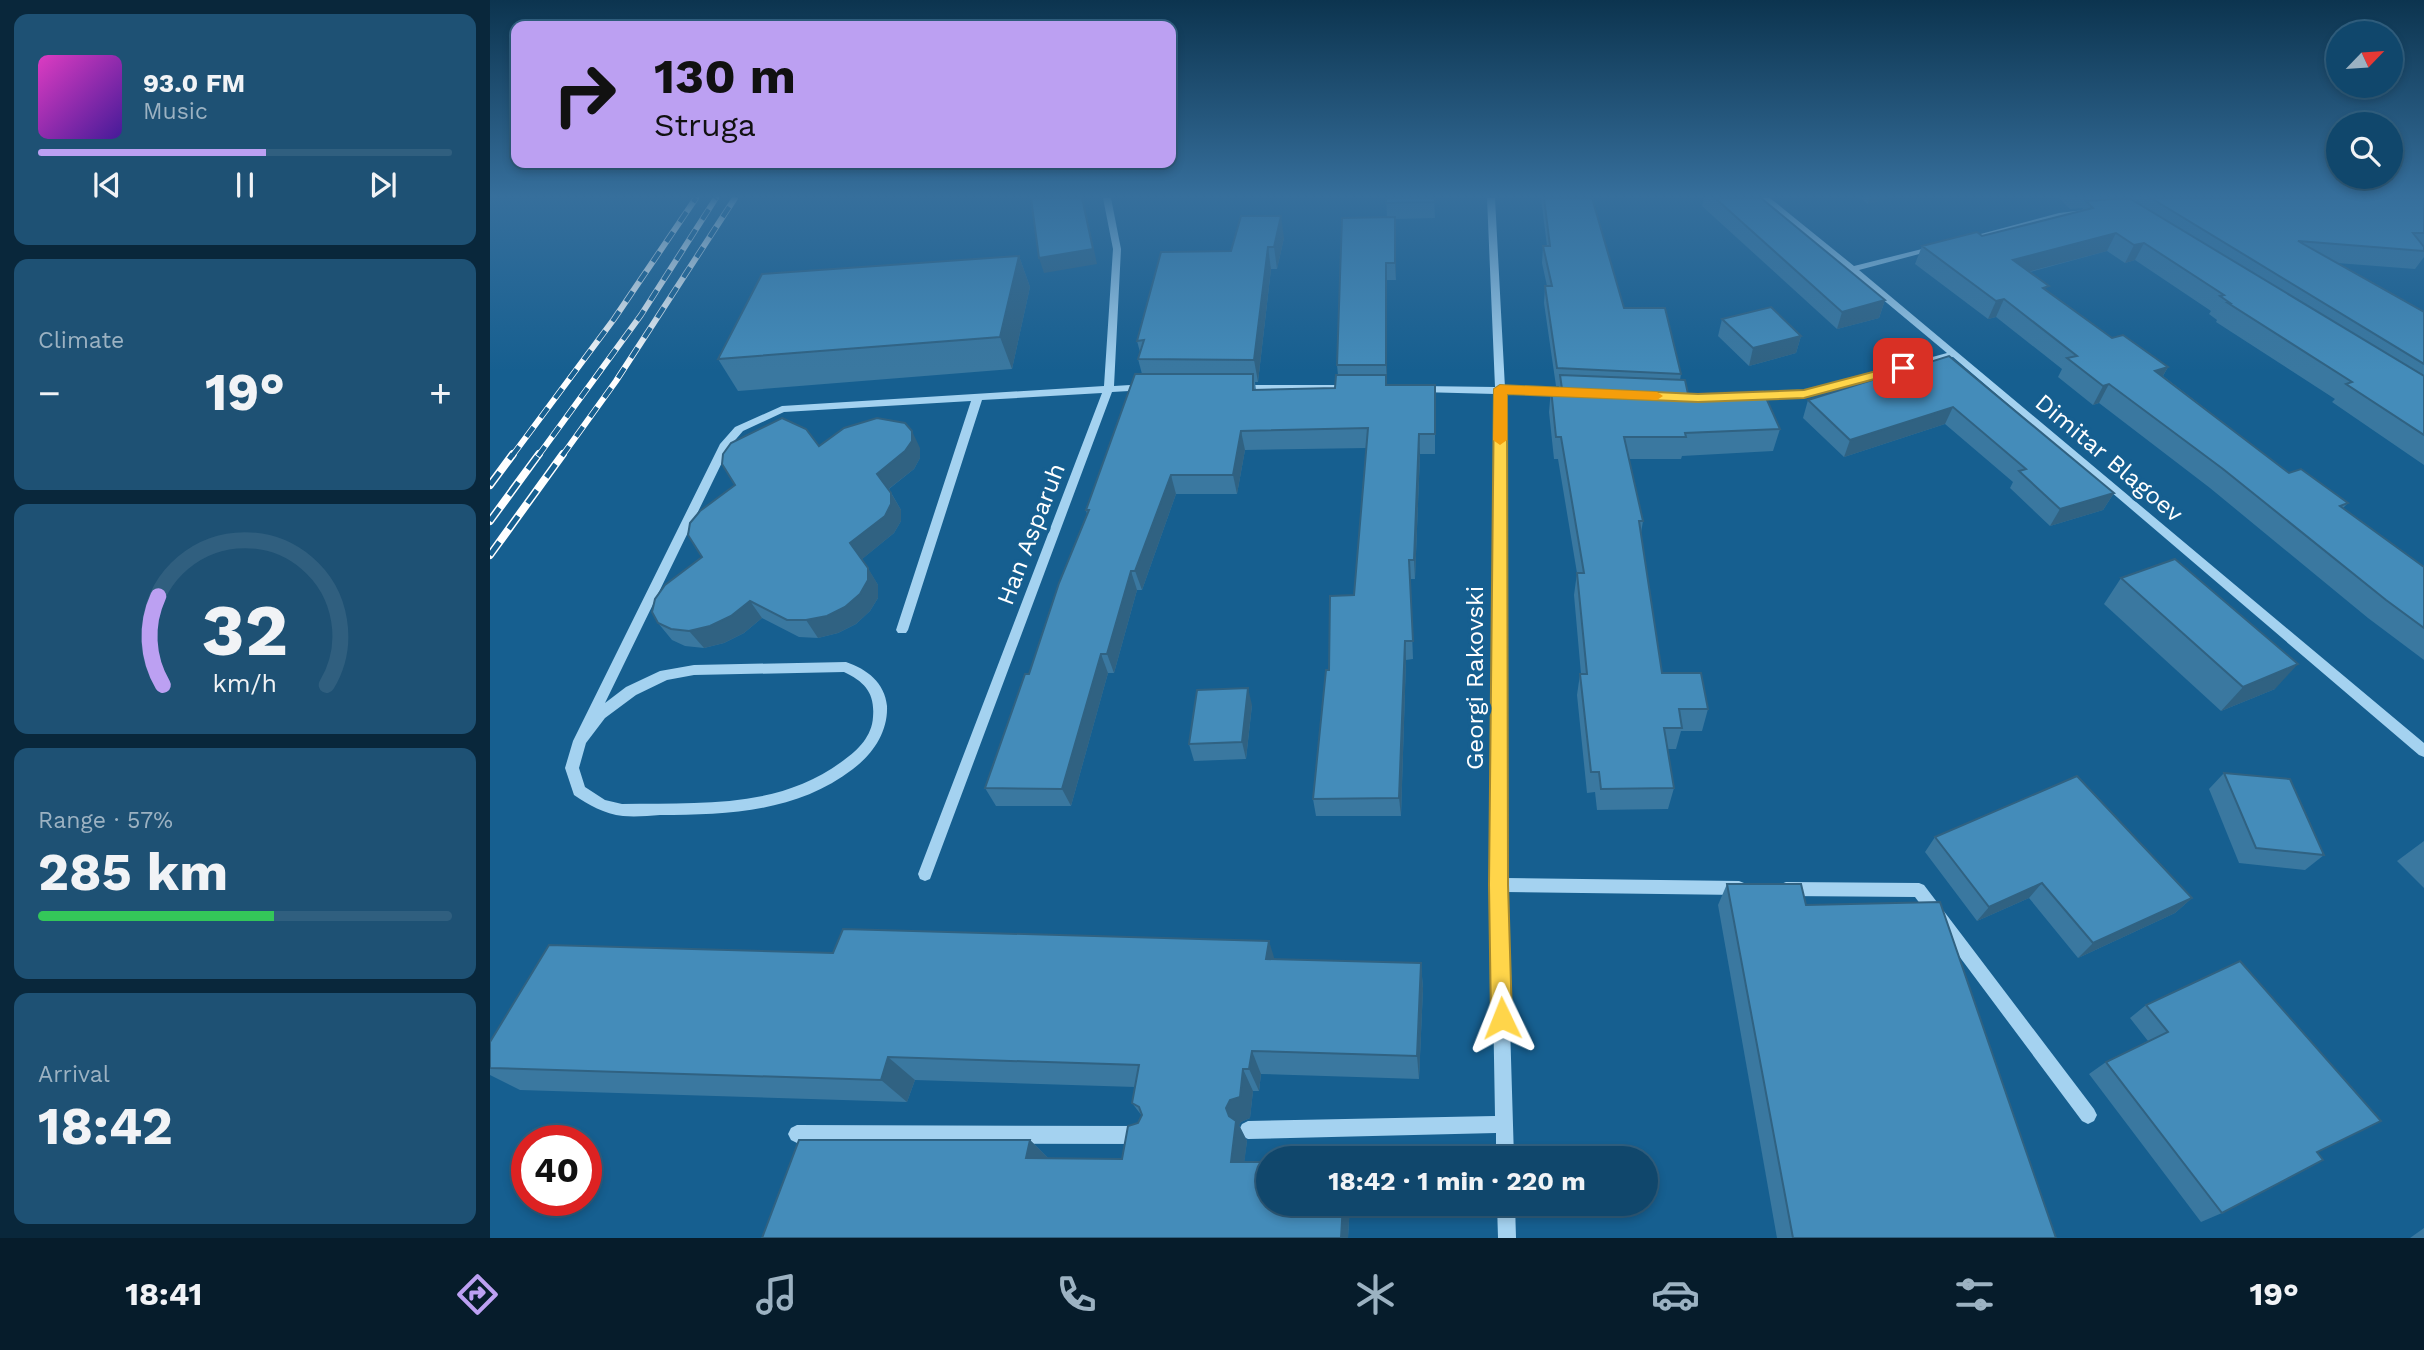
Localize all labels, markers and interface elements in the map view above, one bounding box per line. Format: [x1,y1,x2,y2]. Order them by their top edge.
north arrow [2326,21,2403,98]
map controls [2326,21,2403,189]
text: 130 m [654,47,796,105]
icon: right [539,49,630,140]
text: 93.0 FM [143,68,245,98]
text: Music [143,98,208,125]
text: Struga [654,106,756,144]
button: search [2326,112,2403,189]
icon: previous [88,166,126,204]
icon: pause [226,166,264,204]
icon: next [364,166,402,204]
text: Climate [38,327,124,354]
pin [1873,338,1933,398]
icon: arrive [1884,349,1922,387]
text: 19° [205,362,285,423]
text: − [38,371,61,415]
text: + [429,371,452,415]
street label: Dimitar Blagoev [2030,388,2189,528]
street label: Han Asparuh [991,459,1071,609]
street label: Georgi Rakovski [1461,586,1489,770]
text: 32 [202,587,288,673]
text: km/h [213,669,277,698]
text: Range · 57% [38,807,173,834]
text: 285 km [38,842,228,903]
position arrow [1465,981,1539,1055]
text: Arrival [38,1061,110,1088]
text: 18:42 [38,1096,173,1157]
speed limit sign: 40 [511,1125,602,1216]
text: 18:42 · 1 min · 220 m [1328,1166,1586,1196]
icon: directions [453,1270,502,1319]
icon: music [752,1270,801,1319]
icon: phone [1052,1270,1101,1319]
icon: climate [1351,1270,1400,1319]
icon: car [1651,1270,1700,1319]
icon: filters [1950,1270,1999,1319]
text: 18:41 [125,1275,202,1313]
text: 19° [2249,1275,2299,1313]

